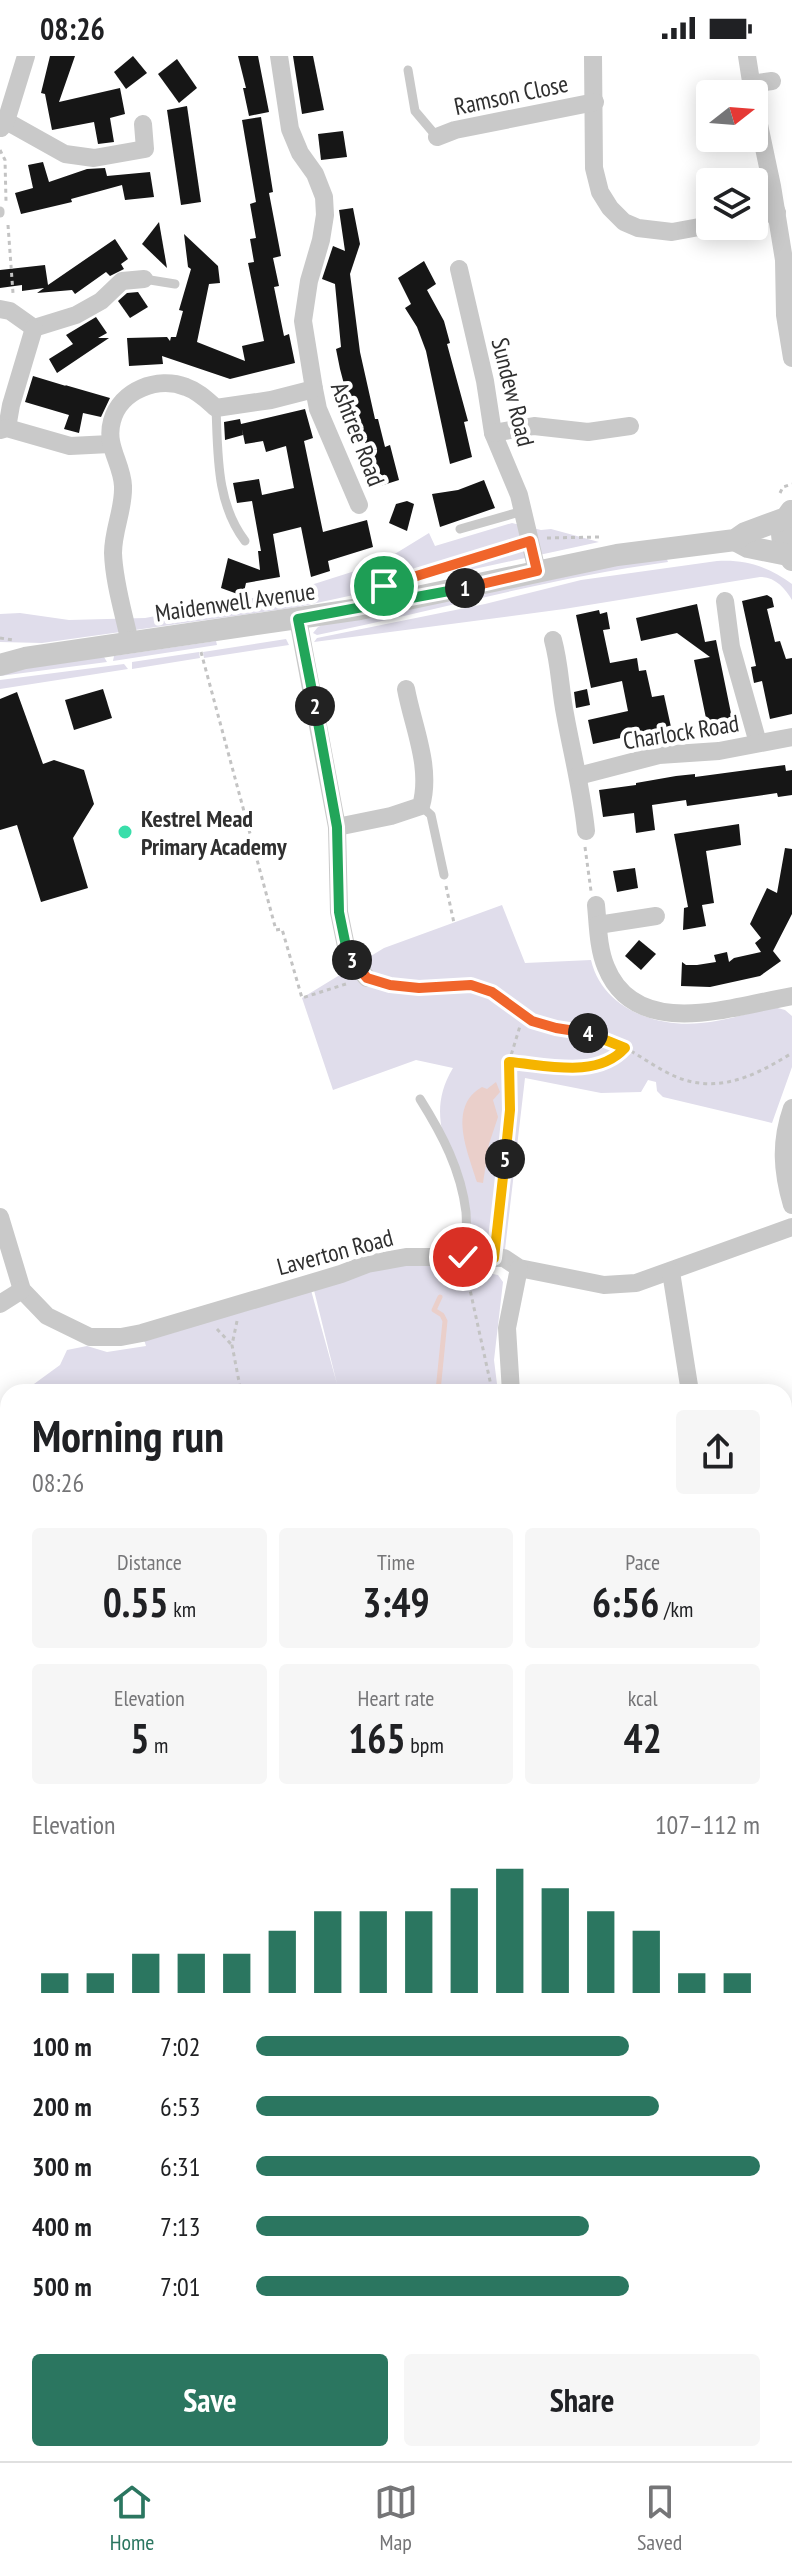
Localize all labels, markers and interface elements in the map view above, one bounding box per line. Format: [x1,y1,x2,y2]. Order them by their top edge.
text: 08:26 [40,9,105,48]
street label: Ramson Close [451,68,571,122]
north arrow [696,80,768,152]
map controls [696,80,768,240]
button: layers [696,168,768,240]
street label: Sundew Road [485,334,541,450]
street label: Ashtree Road [324,378,392,490]
pin [350,552,418,620]
icon: arrive [362,564,406,608]
pin: 1 [445,568,485,608]
text: 1 [460,574,470,602]
street label: Maidenwell Avenue [153,575,317,629]
pin: 2 [295,686,335,726]
text: 2 [310,692,320,720]
street label: Charlock Road [621,708,741,756]
place label: Kestrel Mead Primary Academy [141,803,287,862]
marker: Kestrel Mead Primary Academy [116,823,134,841]
pin: 3 [332,940,372,980]
text: 3 [347,946,357,974]
pin: 4 [568,1013,608,1053]
text: 4 [583,1019,593,1047]
pin: 5 [485,1139,525,1179]
text: 5 [500,1145,510,1173]
street label: Laverton Road [274,1222,396,1282]
pin [429,1223,497,1291]
icon: check [441,1235,485,1279]
text: Morning run [32,1407,224,1464]
button: share [676,1410,760,1494]
text: 08:26 [32,1466,84,1499]
text: Distance [117,1548,182,1576]
text: Time [377,1548,415,1576]
text: Pace [625,1548,660,1576]
text: 0.55 [103,1576,168,1628]
text: 3:49 [362,1576,430,1628]
text: 6:56 [592,1576,659,1628]
text: km [168,1595,196,1623]
text: /km [659,1595,693,1623]
text: Elevation [114,1684,185,1712]
text: Heart rate [358,1684,434,1712]
text: kcal [628,1684,658,1712]
text: 5 [130,1712,149,1764]
text: 165 [348,1712,406,1764]
text: 42 [624,1712,662,1764]
text: m [149,1731,168,1759]
text: bpm [406,1731,444,1759]
text: Elevation [32,1808,115,1841]
text: 107–112 m [655,1808,760,1841]
text: 100 m [32,2030,92,2063]
text: 7:02 [160,2030,200,2063]
text: 200 m [32,2090,92,2123]
text: 6:53 [160,2090,200,2123]
text: 300 m [32,2150,92,2183]
text: 6:31 [160,2150,200,2183]
text: 400 m [32,2210,92,2243]
text: 7:13 [160,2210,200,2243]
text: 500 m [32,2270,92,2303]
text: 7:01 [160,2270,200,2303]
button: Save [32,2354,388,2446]
button: Share [404,2354,760,2446]
tab: Home [110,2480,154,2556]
tab: Map [374,2480,418,2556]
tab: Saved [637,2480,682,2556]

